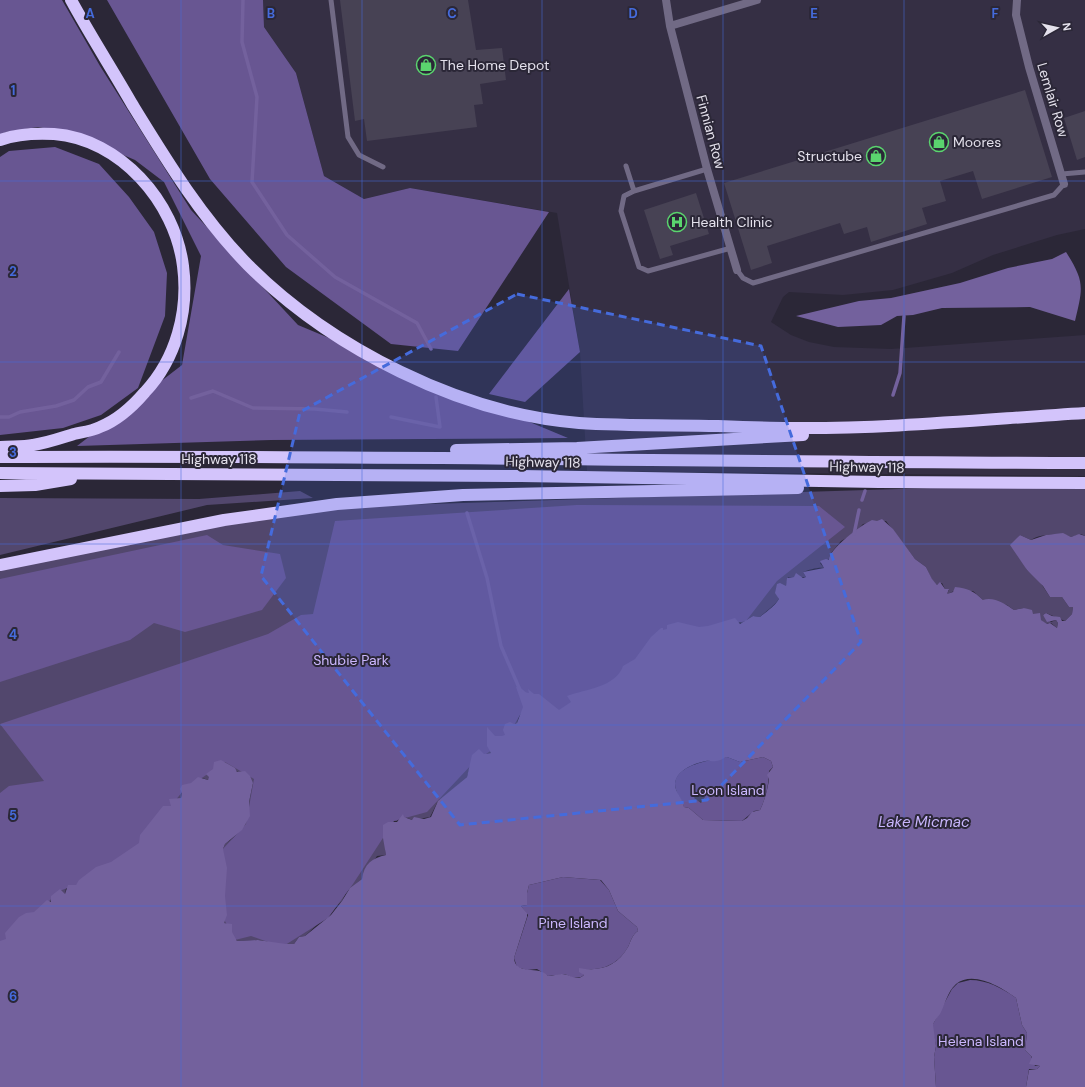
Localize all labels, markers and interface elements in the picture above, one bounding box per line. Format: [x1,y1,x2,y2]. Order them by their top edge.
text: A [85,5,95,22]
text: B [267,5,275,22]
text: C [447,5,457,22]
text: D [628,5,638,22]
text: E [810,5,818,22]
text: F [991,5,999,22]
north arrow [1037,8,1077,48]
text: N [1059,22,1074,32]
shop icon: The Home Depot [415,54,437,76]
place label: The Home Depot [440,56,549,74]
street label: Lemlair Row [1033,60,1073,140]
text: 1 [11,82,15,99]
street label: Finnian Row [692,93,730,171]
shop icon: Moores [928,131,950,153]
place label: Moores [953,133,1001,151]
shop icon: Structube [865,145,887,167]
place label: Structube [797,147,862,165]
hospital icon: Health Clinic [666,211,688,233]
place label: Health Clinic [691,213,772,231]
text: 2 [9,263,17,280]
text: 3 [9,444,17,461]
street label: Highway 118 [181,450,257,468]
street label: Highway 118 [505,452,581,472]
street label: Highway 118 [829,457,905,477]
text: 4 [9,626,17,643]
park label: Shubie Park [313,651,389,669]
park label: Loon Island [691,781,765,799]
text: 5 [9,807,17,824]
water label: Lake Micmac [878,812,970,832]
park label: Pine Island [538,914,608,932]
text: 6 [9,988,17,1005]
park label: Helena Island [938,1032,1024,1050]

